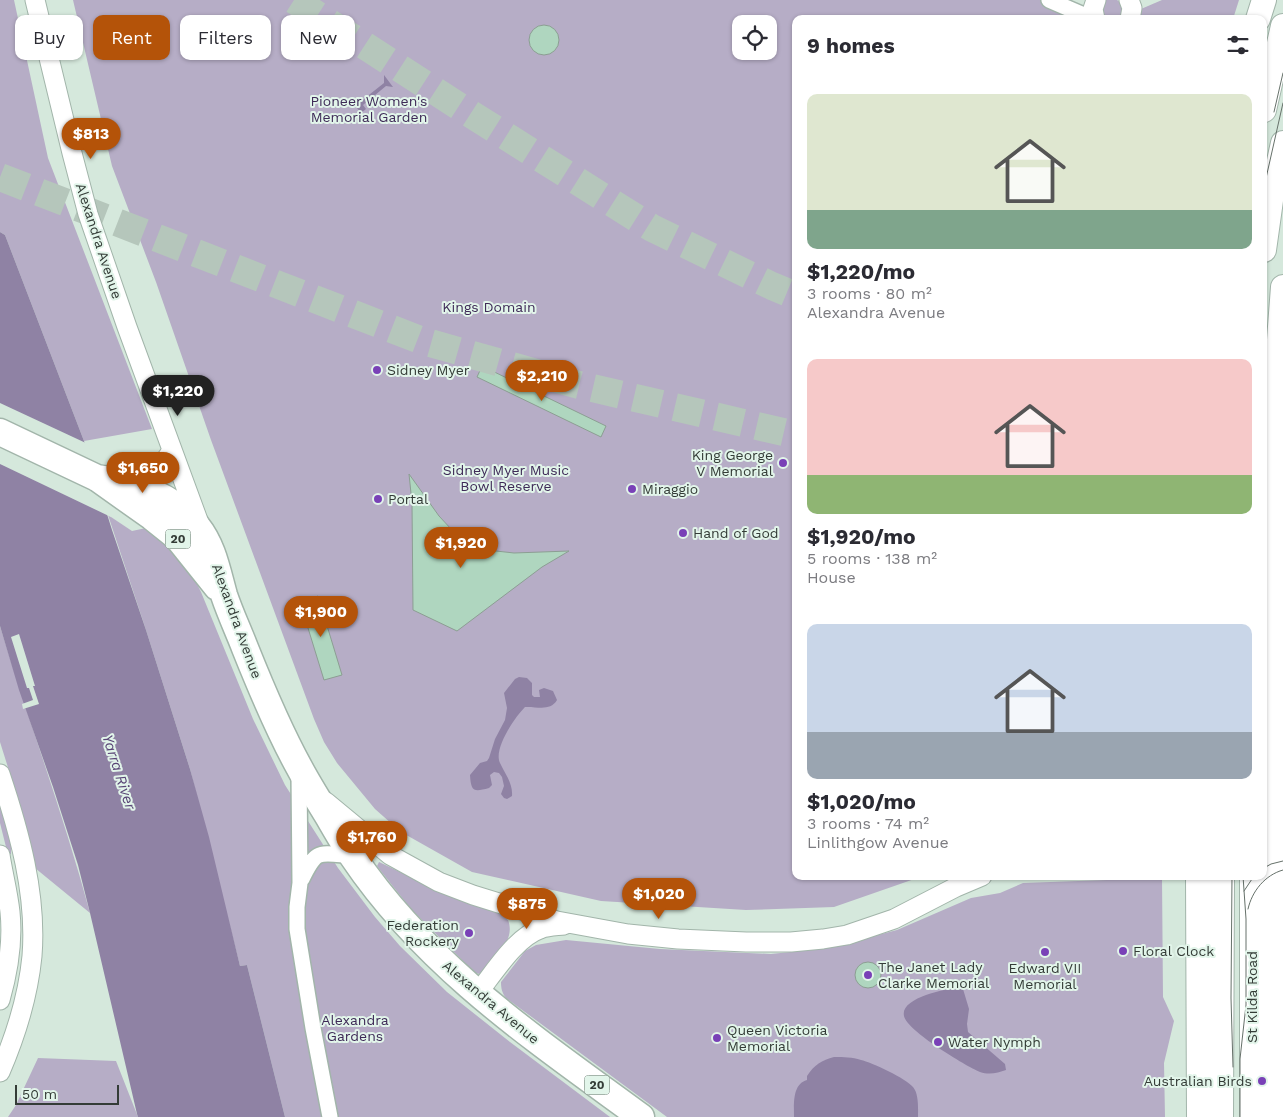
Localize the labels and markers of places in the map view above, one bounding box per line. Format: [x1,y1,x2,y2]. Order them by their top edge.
pin: $813 [61,118,121,160]
pin: $2,210 [501,360,583,402]
place label: Sidney Myer [387,362,470,378]
marker: Sidney Myer [371,364,383,376]
pin: $1,220 [137,374,219,417]
place label: King George V Memorial [692,447,774,479]
pin: $1,650 [102,452,184,494]
marker: King George V Memorial [777,457,789,469]
place label: Miraggio [642,481,698,497]
marker: Miraggio [626,483,638,495]
place label: Portal [388,491,429,507]
marker: Portal [372,493,384,505]
place label: Hand of God [693,525,779,541]
pin: $1,920 [420,526,502,569]
marker: Hand of God [677,527,689,539]
pin: $1,900 [280,596,362,638]
pin: $1,760 [331,820,413,863]
pin: $1,020 [618,878,700,920]
pin: $875 [497,888,557,930]
place label: Federation Rockery [386,917,460,949]
marker: Federation Rockery [463,927,475,939]
place label: Floral Clock [1133,943,1214,959]
marker: Floral Clock [1117,945,1129,957]
marker: Edward VII Memorial [1039,946,1051,958]
place label: The Janet Lady Clarke Memorial [878,959,990,991]
place label: Edward VII Memorial [1009,960,1081,992]
marker: The Janet Lady Clarke Memorial [862,969,874,981]
place label: Queen Victoria Memorial [727,1022,828,1054]
marker: Queen Victoria Memorial [711,1032,723,1044]
place label: Water Nymph [948,1034,1041,1050]
marker: Water Nymph [932,1036,944,1048]
place label: Australian Birds [1144,1073,1252,1089]
marker: Australian Birds [1256,1075,1268,1087]

